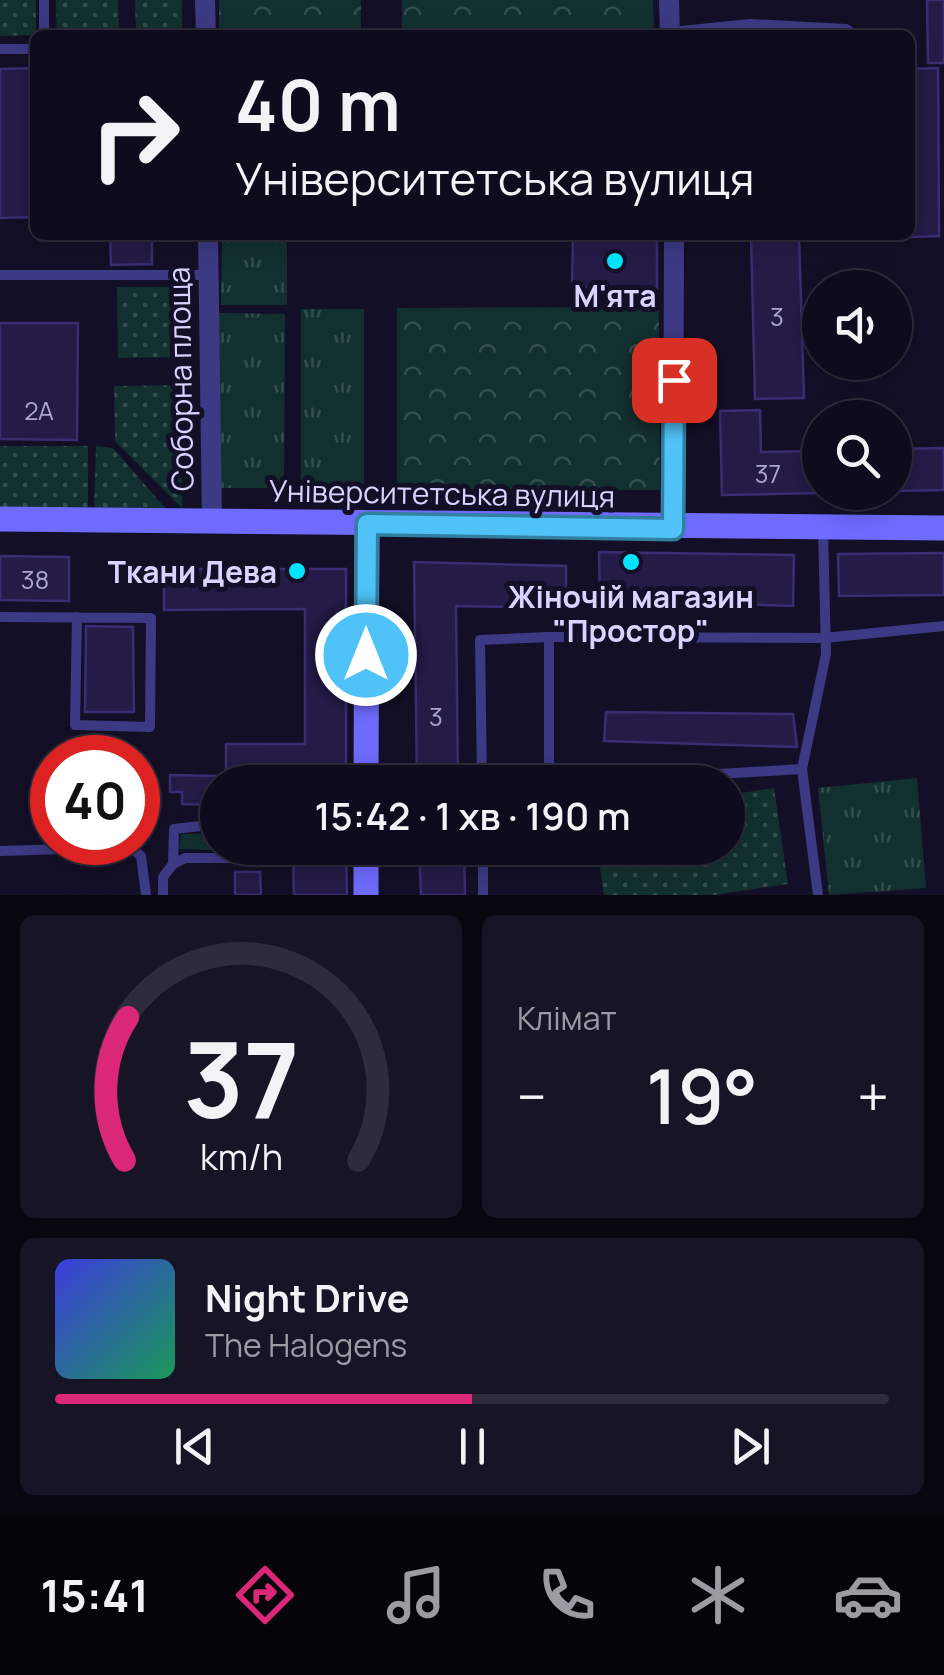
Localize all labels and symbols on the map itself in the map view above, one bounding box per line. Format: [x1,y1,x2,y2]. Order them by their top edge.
marker: М'ята [604,250,626,272]
street label: Соборна площа [158,266,202,492]
place label: М'ята [574,275,656,316]
house number: 3 [770,299,784,334]
pin [632,338,717,423]
house number: 2А [24,393,54,428]
house number: 37 [755,456,781,491]
street label: Університетська вулиця [269,469,615,517]
place label: Ткани Дева [108,551,277,592]
marker: Жіночій магазин "Простор" [620,551,642,573]
marker: Ткани Дева [286,560,308,582]
house number: 38 [21,562,49,597]
place label: Жіночій магазин "Простор" [508,576,754,651]
position arrow [314,603,418,707]
house number: 3 [429,699,443,734]
speed limit sign: 40 [30,735,160,865]

